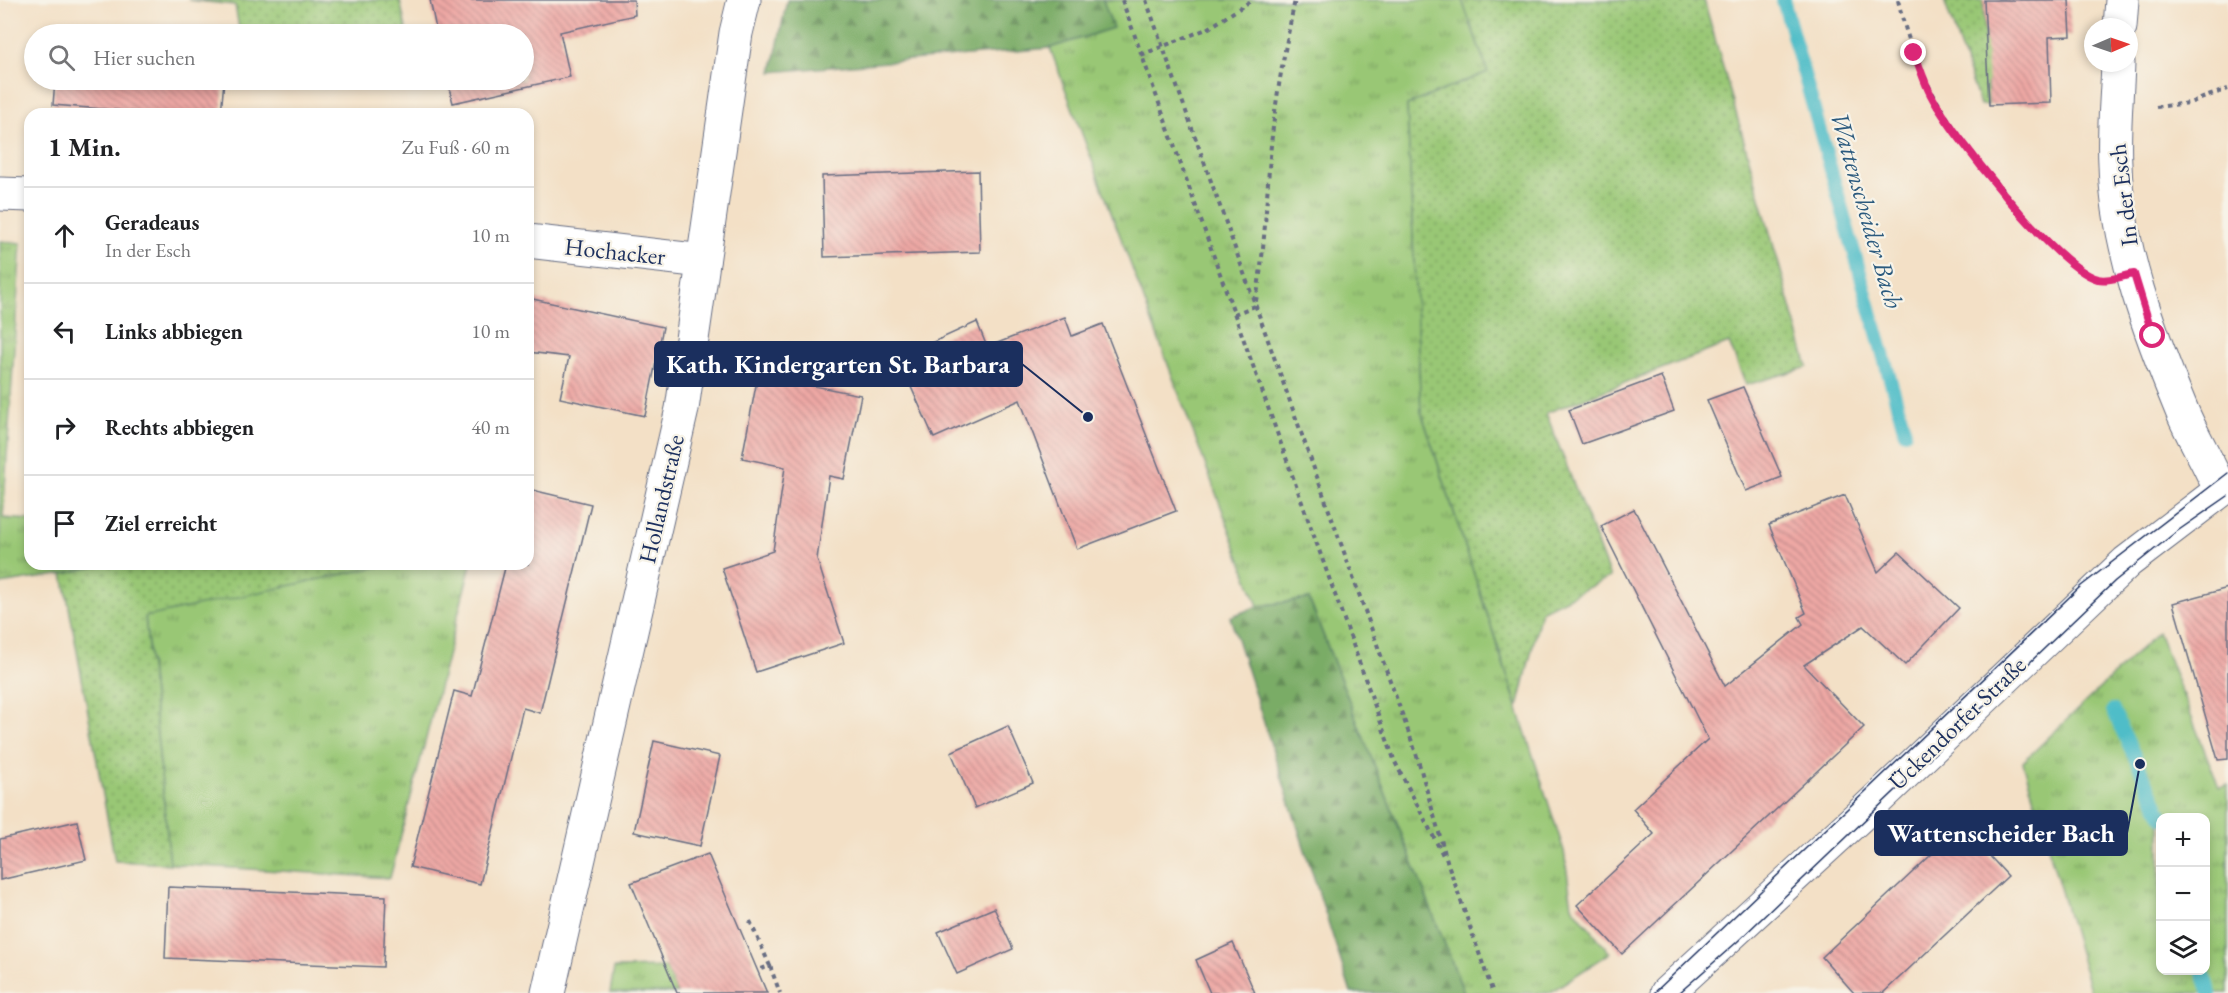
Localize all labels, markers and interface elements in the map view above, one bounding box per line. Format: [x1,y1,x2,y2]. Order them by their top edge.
north arrow [2084,18,2138,72]
search box [24,24,534,90]
route end [1900,39,1926,65]
icon: search [45,41,78,74]
text: Hier suchen [93,43,196,72]
water label: Wattenscheider Bach [1823,108,1911,313]
text: 1 Min. [48,130,121,164]
text: Zu Fuß · 60 m [402,134,510,160]
street label: In der Esch [2101,142,2145,248]
text: Geradeaus [105,208,199,237]
icon: ahead [48,219,81,252]
text: 10 m [471,222,510,248]
street label: Hochacker [563,230,667,272]
text: In der Esch [105,237,191,263]
icon: left [48,315,81,348]
text: Links abbiegen [105,317,243,346]
text: 10 m [471,318,510,344]
route start [2139,322,2165,348]
callout: Kath. Kindergarten St. Barbara [655,342,1022,386]
text: Kath. Kindergarten St. Barbara [666,347,1010,381]
icon: right [48,411,81,444]
text: Rechts abbiegen [105,413,254,442]
text: 40 m [471,414,510,440]
street label: Hollandstraße [631,432,691,566]
icon: arrive [48,507,81,540]
text: Ziel erreicht [105,509,217,538]
street label: Ückendorfer Straße [1882,649,2032,797]
callout: Wattenscheider Bach [1875,811,2127,855]
map controls [2156,813,2210,975]
button: + [2156,813,2210,867]
text: Wattenscheider Bach [1887,816,2115,850]
button: − [2156,867,2210,921]
button: layers [2156,921,2210,975]

